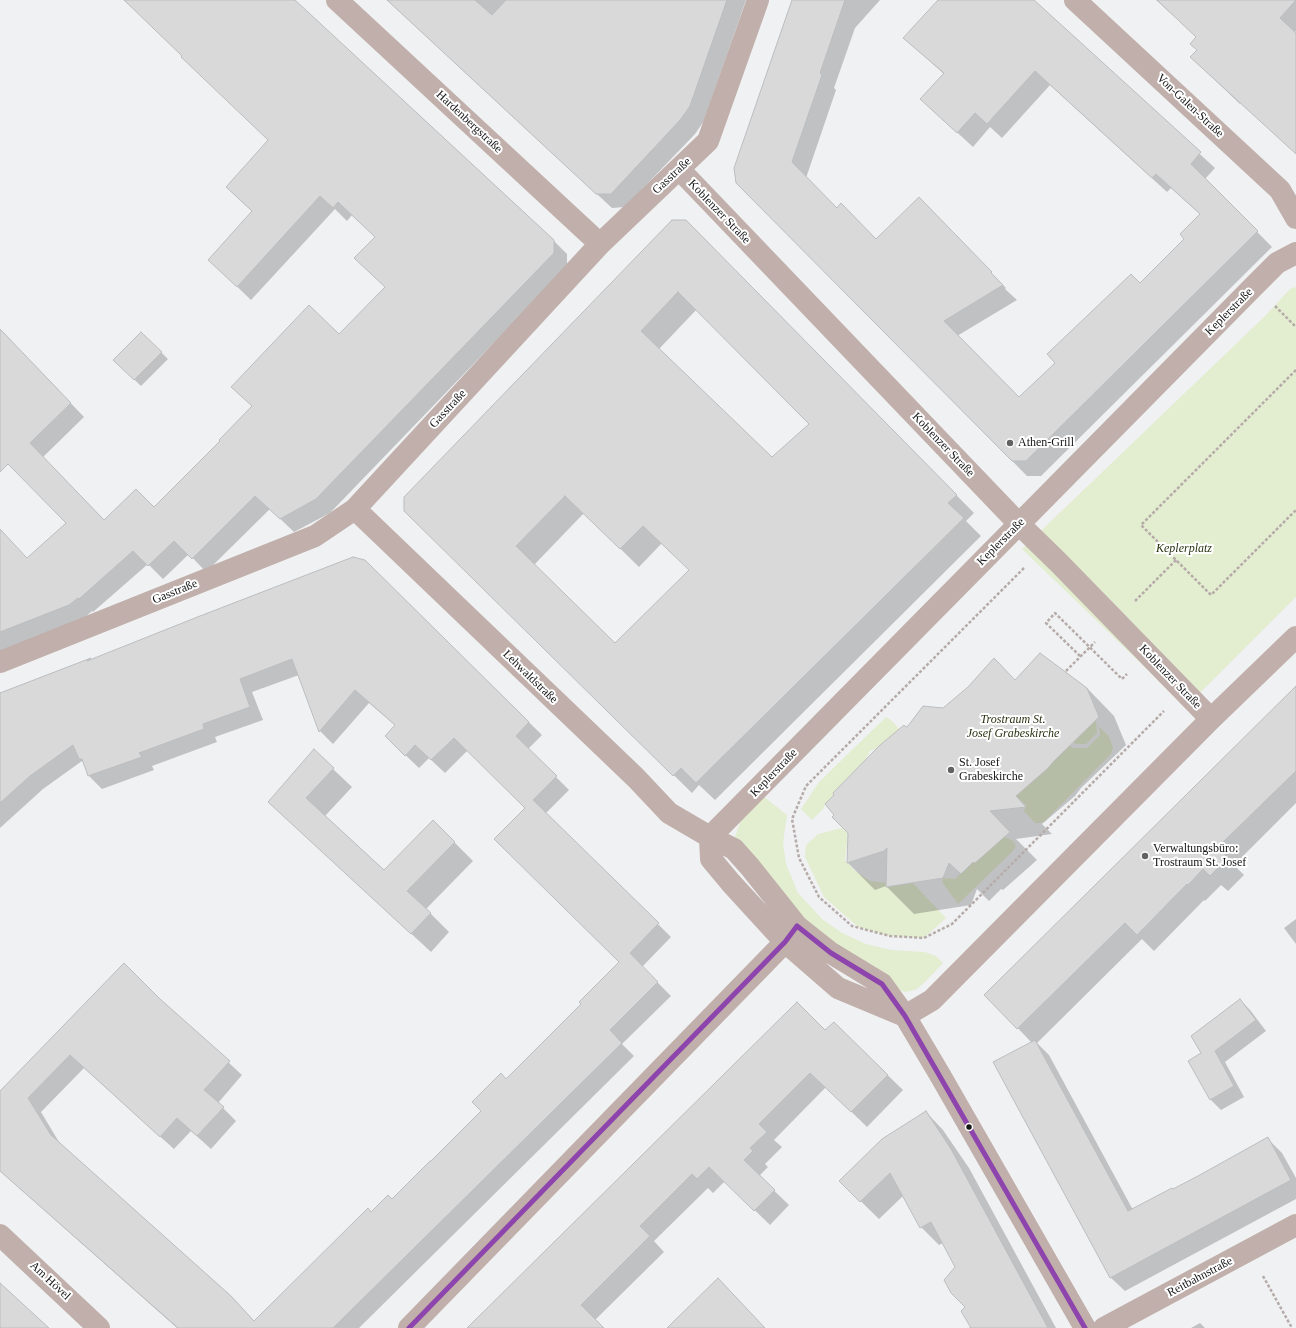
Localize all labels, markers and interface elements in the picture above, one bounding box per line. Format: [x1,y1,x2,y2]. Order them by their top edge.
street label: Von-Galen-Straße [1153,71,1227,141]
street label: Hardenbergstraße [433,88,505,156]
street label: Gasstraße [650,155,694,197]
street label: Koblenzer Straße [685,177,753,247]
street label: Keplerstraße [1202,285,1256,339]
street label: Gasstraße [427,387,469,431]
street label: Koblenzer Straße [909,410,977,480]
place label: Athen-Grill [1018,436,1074,450]
marker: Athen-Grill [1005,438,1015,448]
street label: Keplerstraße [974,515,1028,569]
park label: Keplerplatz [1156,542,1212,556]
street label: Gasstraße [150,576,200,608]
street label: Koblenzer Straße [1136,642,1204,712]
street label: Lehwaldstraße [500,647,560,707]
park label: Trostraum St. Josef Grabeskirche [967,713,1059,741]
street label: Keplerstraße [748,746,800,800]
place label: St. Josef Grabeskirche [959,756,1023,784]
marker: St. Josef Grabeskirche [946,765,956,775]
place label: Verwaltungsbüro: Trostraum St. Josef [1153,842,1246,870]
marker: Verwaltungsbüro: Trostraum St. Josef [1140,851,1150,861]
unlabelled marker [964,1122,974,1132]
street label: Reitbahnstraße [1165,1254,1235,1300]
street label: Am Hövel [27,1259,73,1303]

